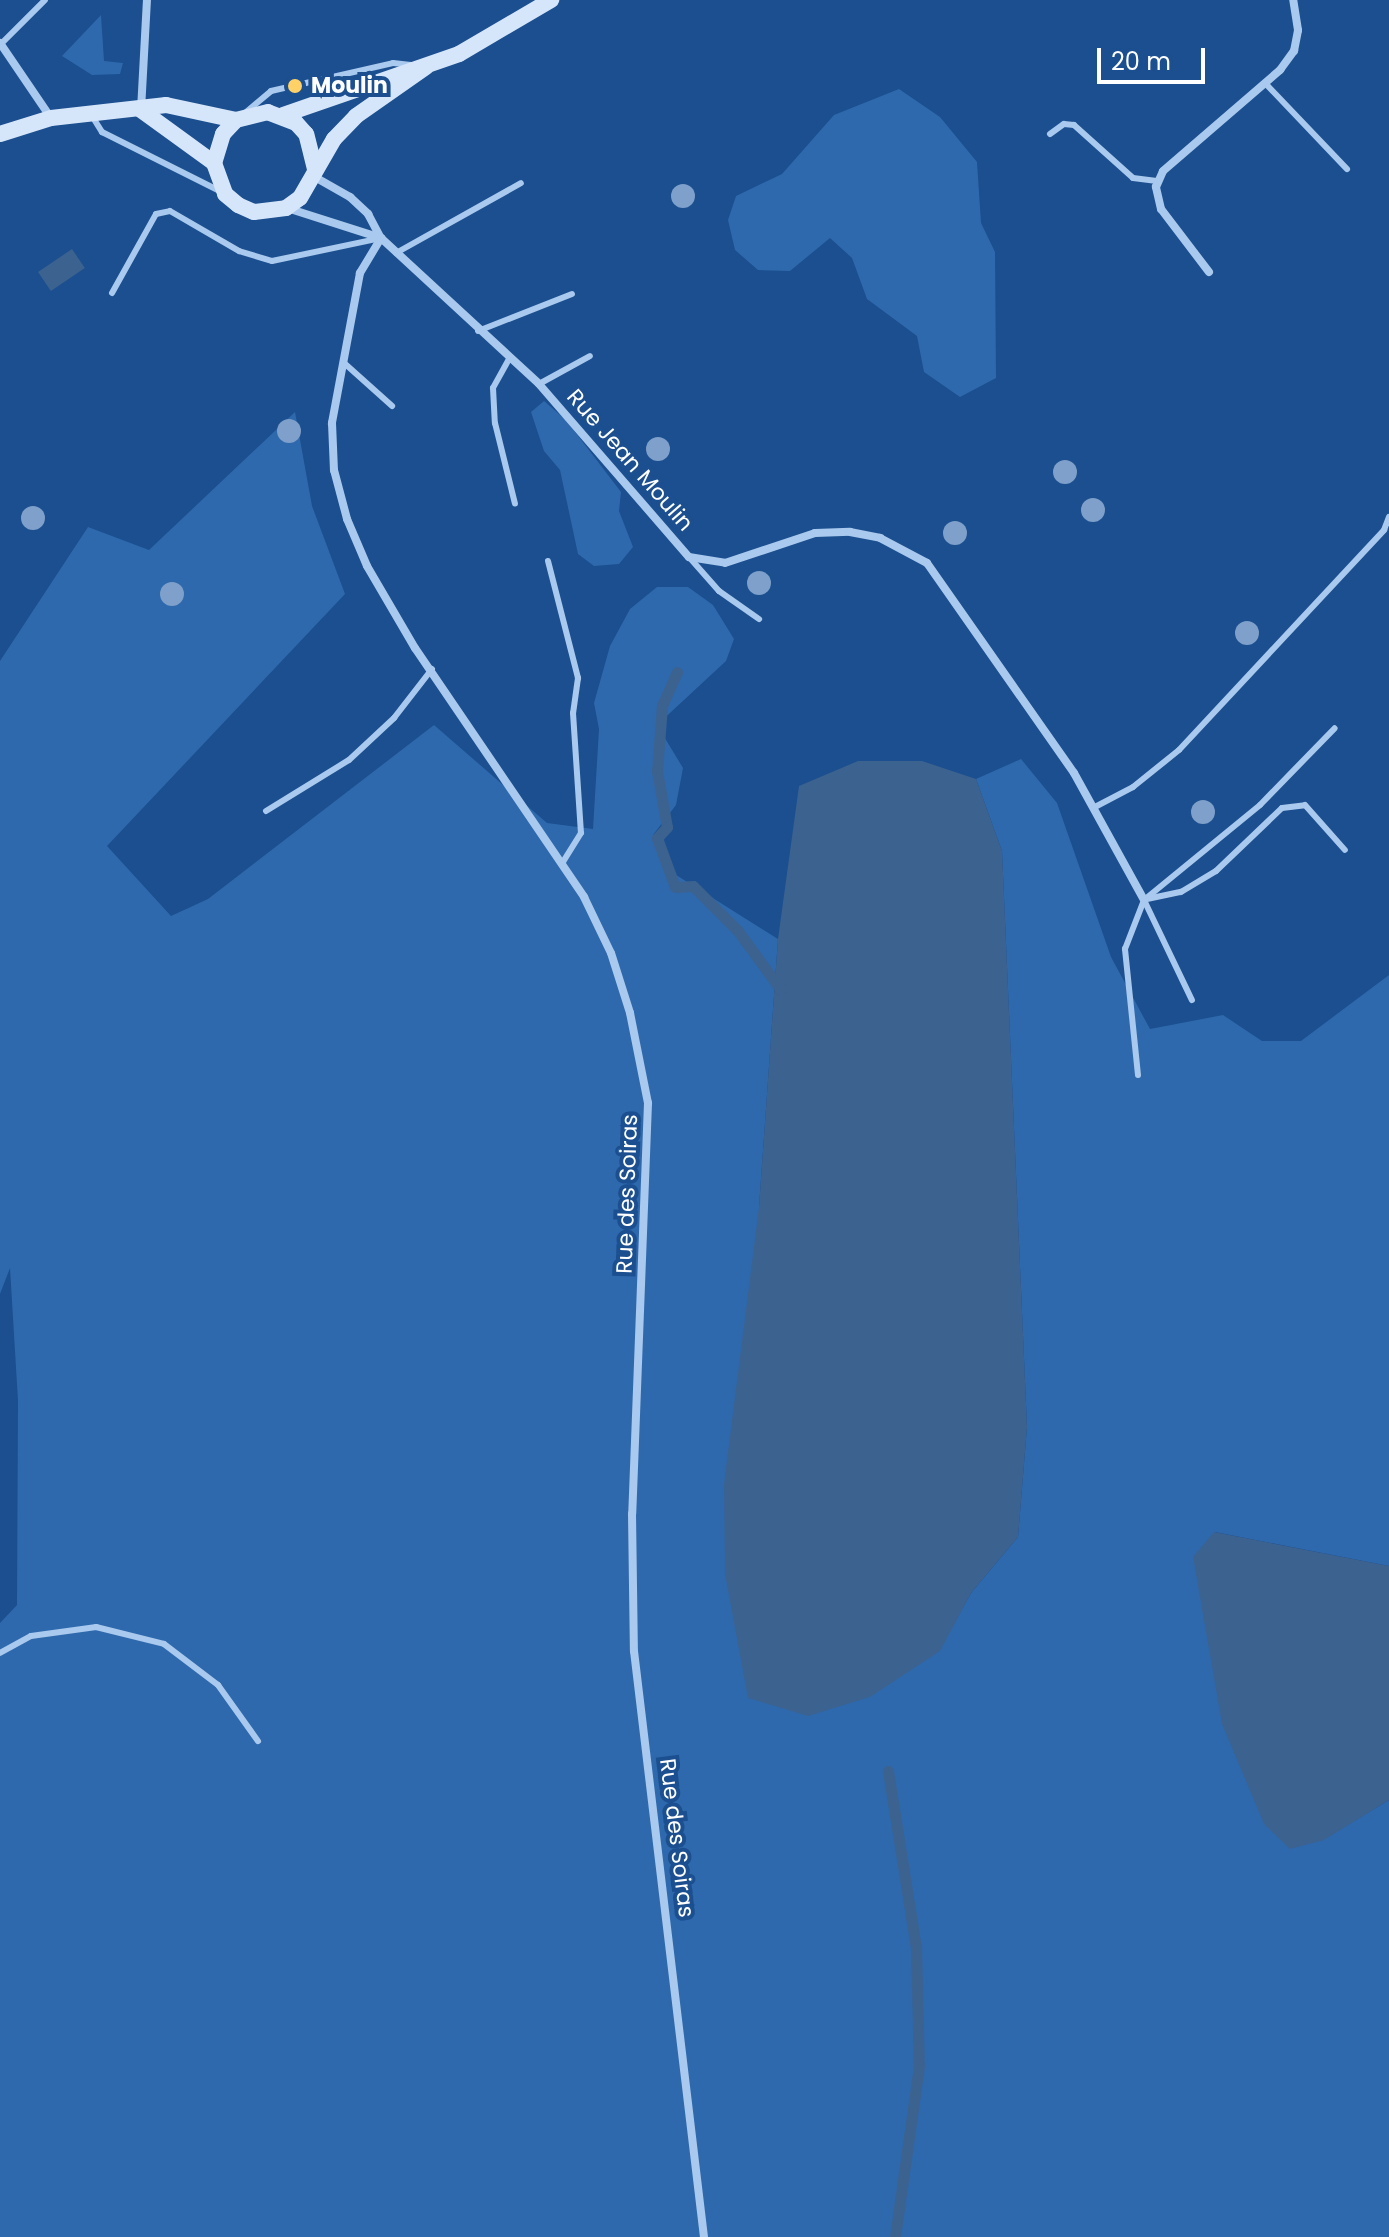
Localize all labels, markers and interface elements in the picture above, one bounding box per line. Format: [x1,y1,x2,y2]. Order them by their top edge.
scale bar [1101,32,1209,82]
text: 20 m [1111,45,1171,78]
place label: Moulin [311,73,388,99]
marker: Moulin [286,77,304,95]
street label: Rue Jean Moulin [561,384,699,536]
street label: Rue des Soiras [611,1114,643,1274]
street label: Rue des Soiras [654,1757,700,1919]

